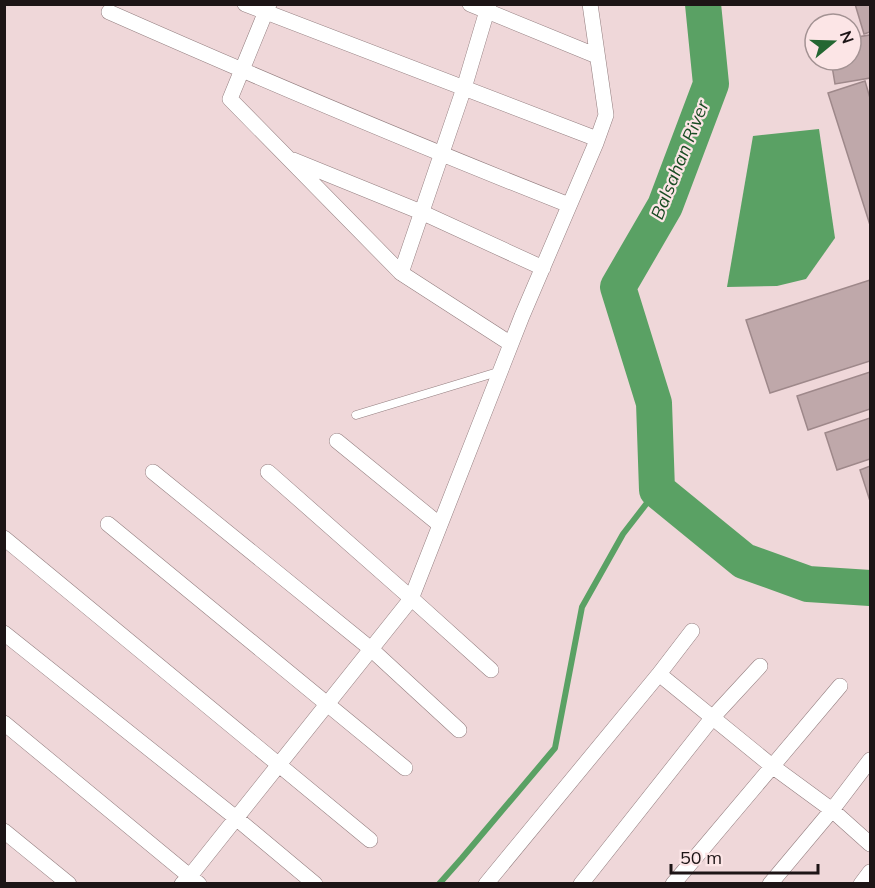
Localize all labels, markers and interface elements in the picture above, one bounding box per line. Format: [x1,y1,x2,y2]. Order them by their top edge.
north arrow [803,12,863,72]
text: N [836,28,859,46]
water label: Balsahan River [645,96,714,223]
scale bar [671,837,818,875]
text: 50 m [680,846,722,869]

